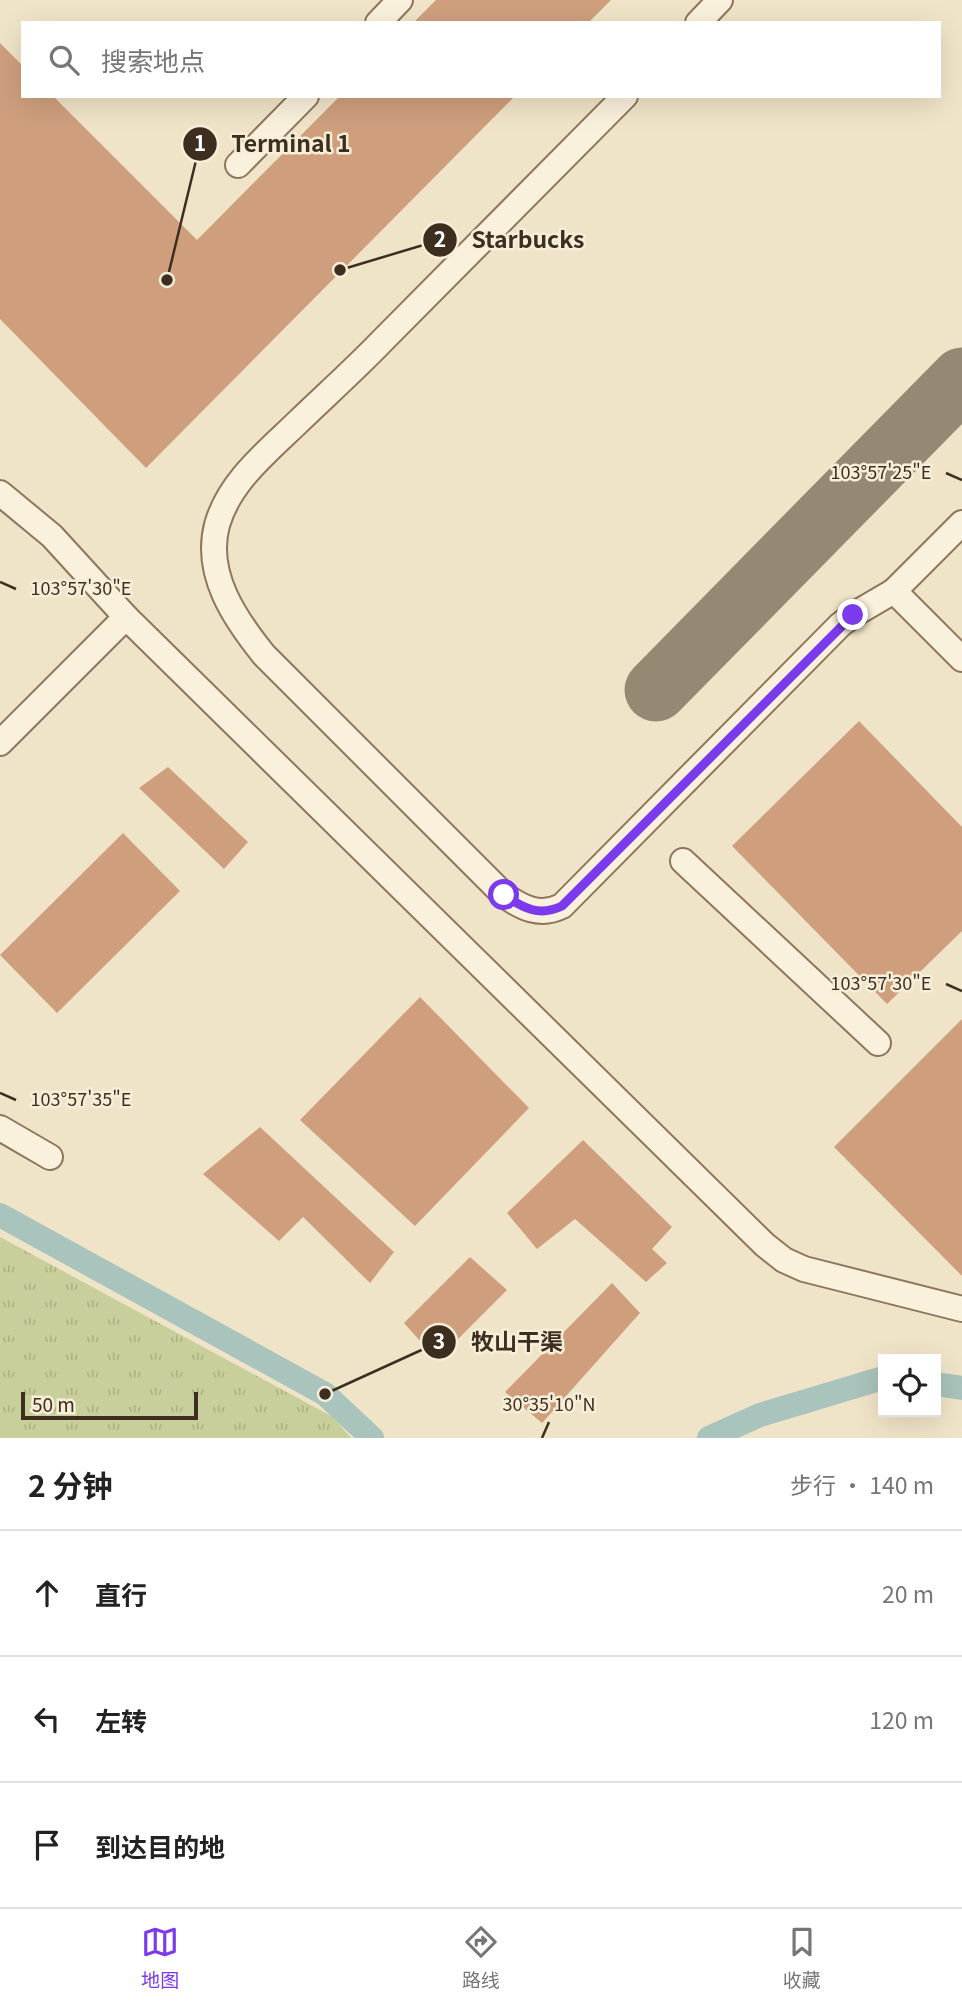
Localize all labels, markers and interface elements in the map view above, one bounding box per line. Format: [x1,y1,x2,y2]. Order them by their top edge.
search box [21,21,941,98]
icon: search [45,41,83,79]
text: 搜索地点 [101,41,205,78]
callout: Terminal 1 [183,122,365,166]
text: Terminal 1 [231,125,351,159]
text: 1 [194,127,206,157]
callout: Starbucks [422,218,598,262]
text: Starbucks [471,221,585,255]
text: 2 [434,223,446,253]
text: 103°57'25"E [831,458,931,484]
text: 103°57'30"E [31,574,131,600]
route end [837,599,868,630]
route start [488,879,519,910]
text: 103°57'30"E [831,969,931,995]
text: 103°57'35"E [31,1085,131,1111]
callout: 牧山干渠 [422,1320,577,1364]
text: 牧山干渠 [471,1323,563,1357]
text: 3 [433,1325,445,1355]
map controls [878,1354,941,1417]
button: locate [878,1354,941,1417]
scale bar [21,1389,198,1421]
text: 50 m [32,1390,75,1417]
text: 30°35'10"N [502,1390,596,1416]
text: 2 分钟 [28,1462,113,1506]
text: 步行 · 140 m [790,1467,934,1501]
icon: ahead [28,1574,66,1612]
text: 直行 [95,1575,147,1612]
text: 20 m [882,1576,934,1610]
icon: left [28,1700,66,1738]
text: 左转 [95,1701,147,1738]
text: 120 m [869,1702,934,1736]
icon: arrive [28,1826,66,1864]
text: 到达目的地 [95,1827,225,1864]
tab: 地图 [141,1923,179,1992]
tab: 路线 [462,1923,500,1992]
tab: 收藏 [783,1923,821,1992]

